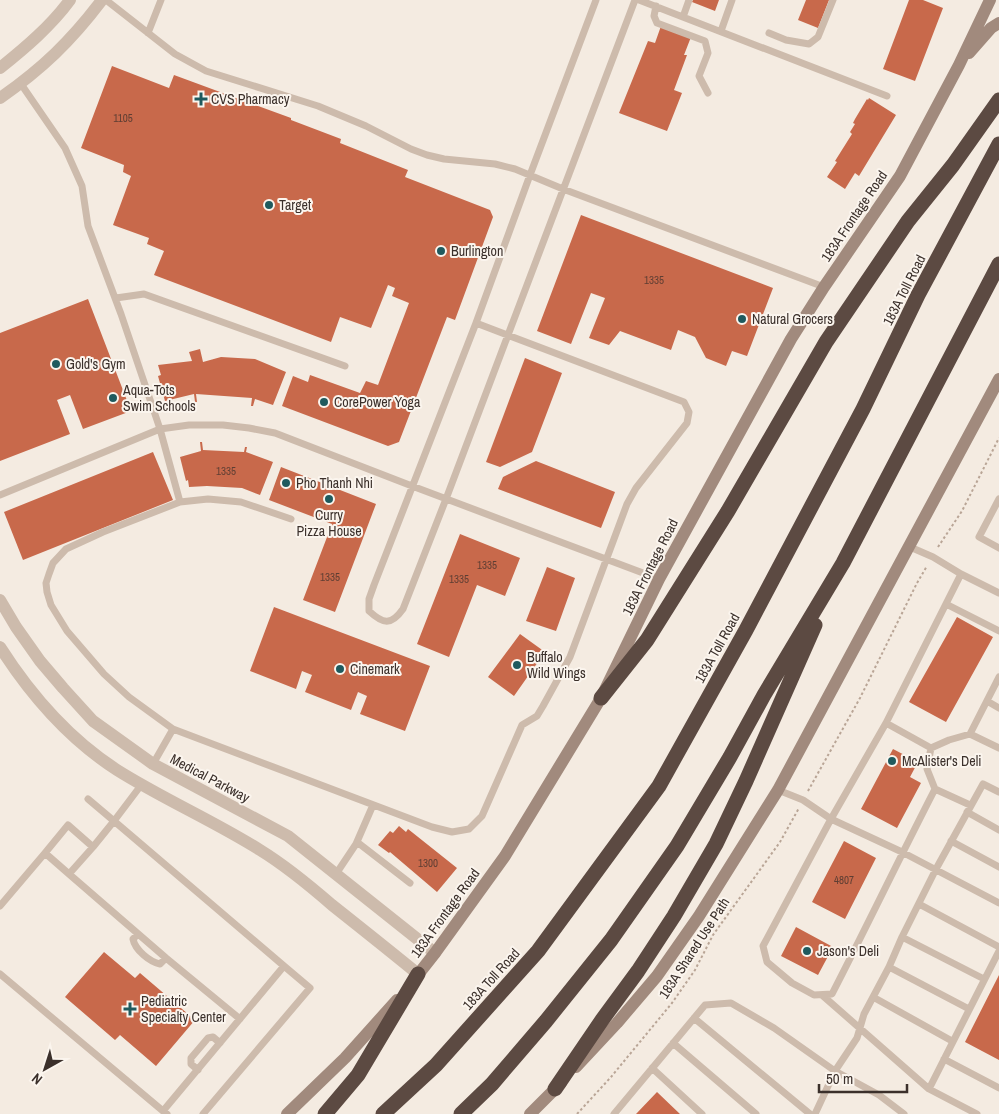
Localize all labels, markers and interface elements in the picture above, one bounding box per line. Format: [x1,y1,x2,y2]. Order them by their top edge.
place label: CVS Pharmacy [211,90,290,108]
marker: CVS Pharmacy [195,93,207,105]
house number: 1105 [113,111,133,125]
street label: 183A Frontage Road [817,167,891,265]
place label: Target [279,196,311,214]
marker: Target [263,199,275,211]
place label: Burlington [451,242,503,260]
marker: Burlington [435,245,447,257]
street label: 183A Toll Road [878,252,930,328]
house number: 1335 [644,273,664,287]
place label: Natural Grocers [752,310,833,328]
marker: Natural Grocers [736,313,748,325]
place label: Gold's Gym [66,355,126,373]
marker: Gold's Gym [50,358,62,370]
place label: Aqua-Tots Swim Schools [122,381,196,415]
marker: Aqua-Tots Swim Schools [107,392,119,404]
place label: CorePower Yoga [334,393,421,411]
marker: CorePower Yoga [318,396,330,408]
house number: 1335 [216,464,236,478]
place label: Pho Thanh Nhi [296,474,373,492]
marker: Pho Thanh Nhi [280,477,292,489]
marker: Curry Pizza House [323,493,335,505]
place label: Curry Pizza House [296,506,362,540]
street label: 183A Frontage Road [618,516,682,618]
house number: 1335 [477,558,497,572]
house number: 1335 [320,570,340,584]
house number: 1335 [449,572,469,586]
street label: 183A Toll Road [690,610,744,686]
place label: Buffalo Wild Wings [527,648,586,682]
marker: Buffalo Wild Wings [511,659,523,671]
place label: Cinemark [350,660,400,678]
marker: Cinemark [334,663,346,675]
street label: Medical Parkway [167,750,253,807]
place label: McAlister's Deli [902,752,981,770]
marker: McAlister's Deli [886,755,898,767]
house number: 1300 [418,856,438,870]
street label: 183A Frontage Road [407,865,483,961]
house number: 4807 [834,873,854,887]
street label: 183A Shared Use Path [655,894,733,1002]
place label: Jason's Deli [817,942,879,960]
street label: 183A Toll Road [459,944,523,1014]
marker: Jason's Deli [801,945,813,957]
place label: Pediatric Specialty Center [141,992,226,1026]
marker: Pediatric Specialty Center [123,1002,137,1016]
north arrow [20,1044,70,1094]
scale bar [819,1062,906,1094]
text: 50 m [826,1068,853,1089]
text: N [28,1069,46,1089]

